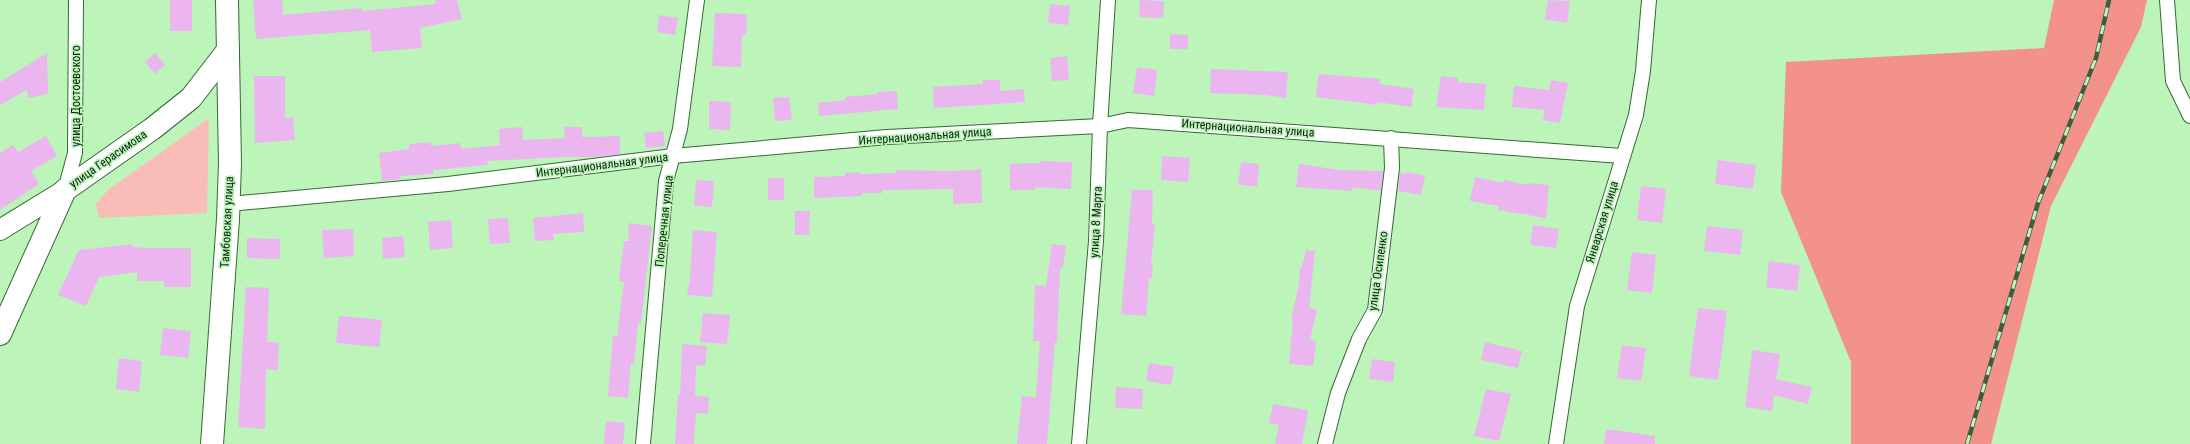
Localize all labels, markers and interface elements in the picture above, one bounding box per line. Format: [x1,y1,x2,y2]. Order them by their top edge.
street label: улица Достоевского [69,45,83,147]
street label: Интернациональная улица [1181,116,1315,140]
street label: Интернациональная улица [858,124,992,148]
street label: улица Герасимова [67,127,150,191]
street label: Интернациональная улица [535,150,669,180]
street label: Поперечная улица [652,174,676,267]
street label: Тамбовская улица [218,176,236,268]
street label: Январская улица [1583,179,1621,265]
street label: улица 8 Марта [1087,186,1105,258]
street label: улица Осипенко [1365,230,1391,312]

